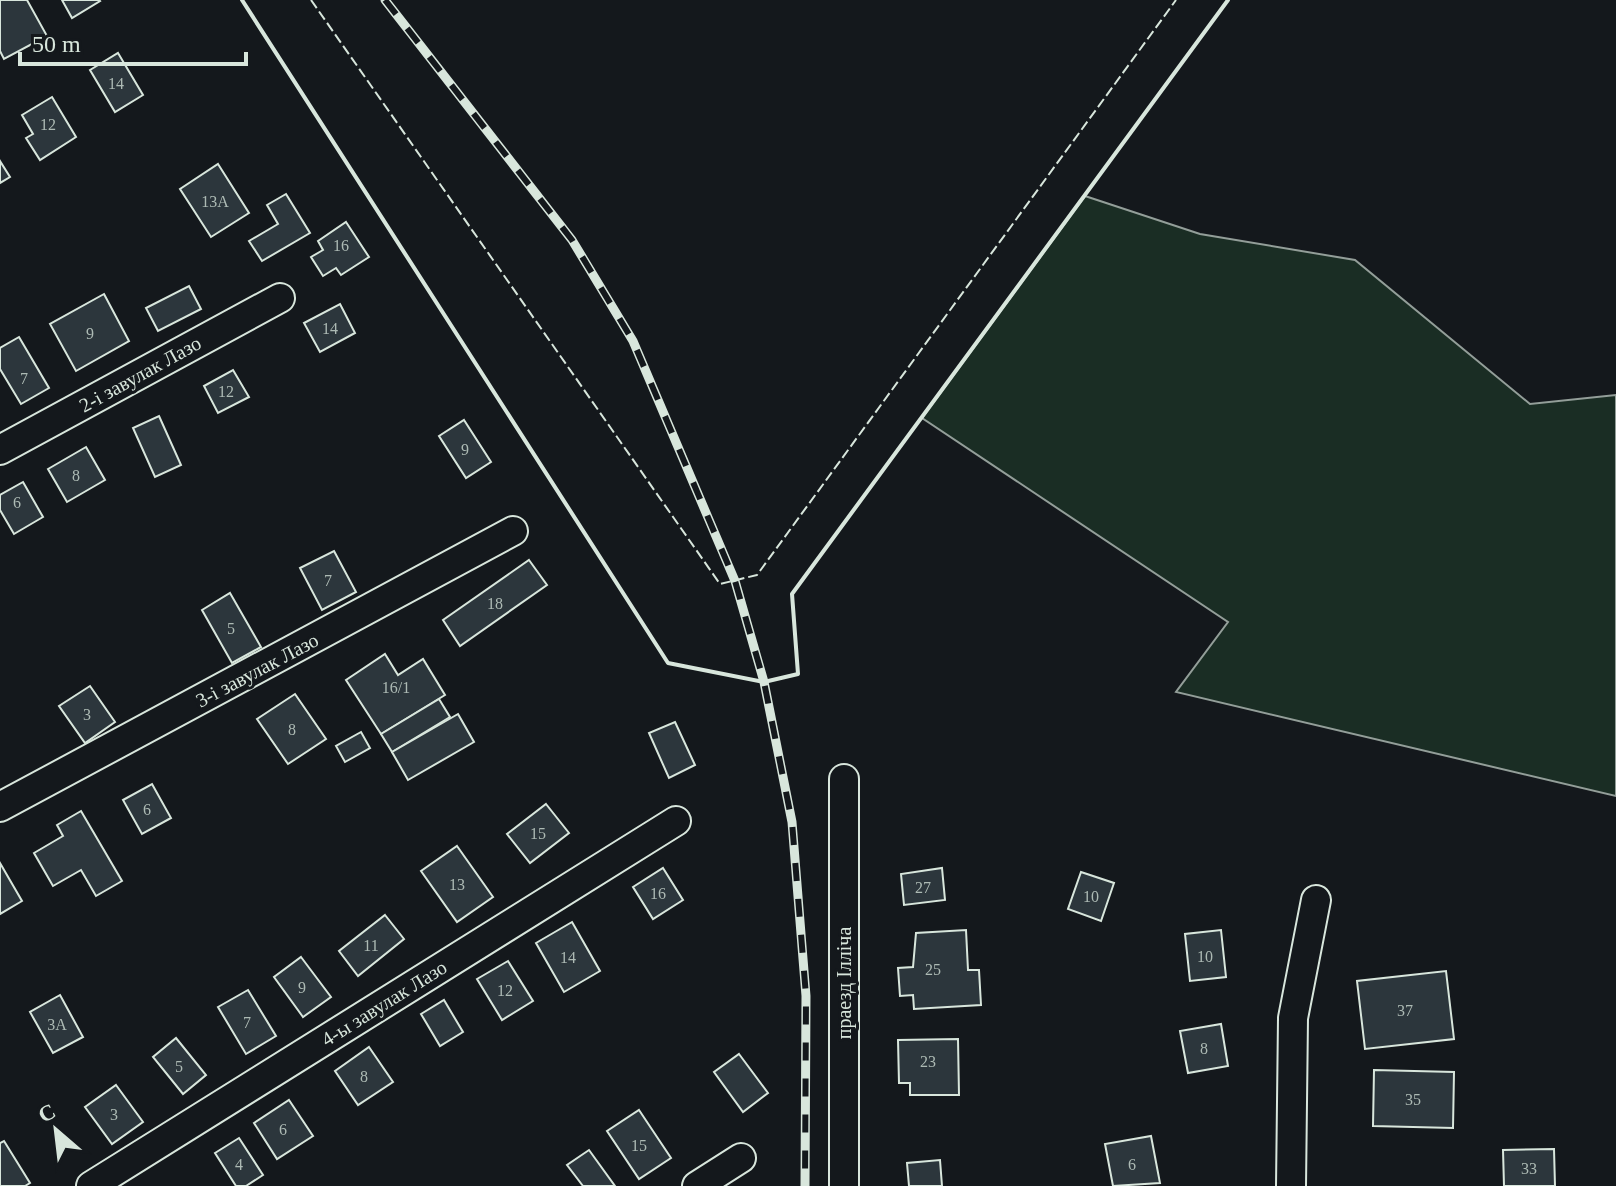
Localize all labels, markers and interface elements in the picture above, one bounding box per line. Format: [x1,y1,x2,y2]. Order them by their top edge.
scale bar [20,16,246,66]
text: 50 m [32,31,81,57]
house number: 14 [108,75,124,92]
house number: 12 [40,116,56,133]
house number: 13А [201,193,229,210]
house number: 16 [333,237,349,254]
house number: 14 [322,320,338,337]
house number: 9 [86,325,94,342]
street label: 2-і завулак Лазо [75,331,205,417]
house number: 7 [20,370,28,387]
house number: 12 [218,383,234,400]
house number: 9 [461,441,469,458]
house number: 8 [72,467,80,484]
house number: 6 [13,494,21,511]
house number: 7 [324,572,332,589]
house number: 18 [487,595,503,612]
house number: 5 [227,620,235,637]
street label: 3-і завулак Лазо [192,628,323,712]
house number: 16/1 [382,679,410,696]
house number: 3 [83,706,91,723]
house number: 8 [288,721,296,738]
house number: 6 [143,801,151,818]
house number: 15 [530,825,546,842]
house number: 13 [449,876,465,893]
house number: 27 [915,879,931,896]
house number: 16 [650,885,666,902]
house number: 10 [1083,888,1099,905]
street label: праезд Ілліча [833,927,856,1039]
house number: 11 [363,937,379,954]
house number: 10 [1197,948,1213,965]
house number: 14 [560,949,576,966]
street label: 4-ы завулак Лазо [317,956,451,1051]
house number: 25 [925,961,941,978]
house number: 9 [298,979,306,996]
house number: 12 [497,982,513,999]
house number: 37 [1397,1002,1413,1019]
house number: 7 [243,1014,251,1031]
house number: 3А [47,1016,67,1033]
house number: 8 [1200,1040,1208,1057]
house number: 23 [920,1053,936,1070]
house number: 5 [175,1058,183,1075]
house number: 8 [360,1068,368,1085]
north arrow [16,1090,96,1170]
house number: 35 [1405,1091,1421,1108]
text: С [34,1098,60,1128]
house number: 3 [110,1106,118,1123]
house number: 6 [279,1121,287,1138]
house number: 15 [631,1137,647,1154]
house number: 4 [235,1156,243,1173]
house number: 6 [1128,1156,1136,1173]
house number: 33 [1521,1160,1537,1177]

